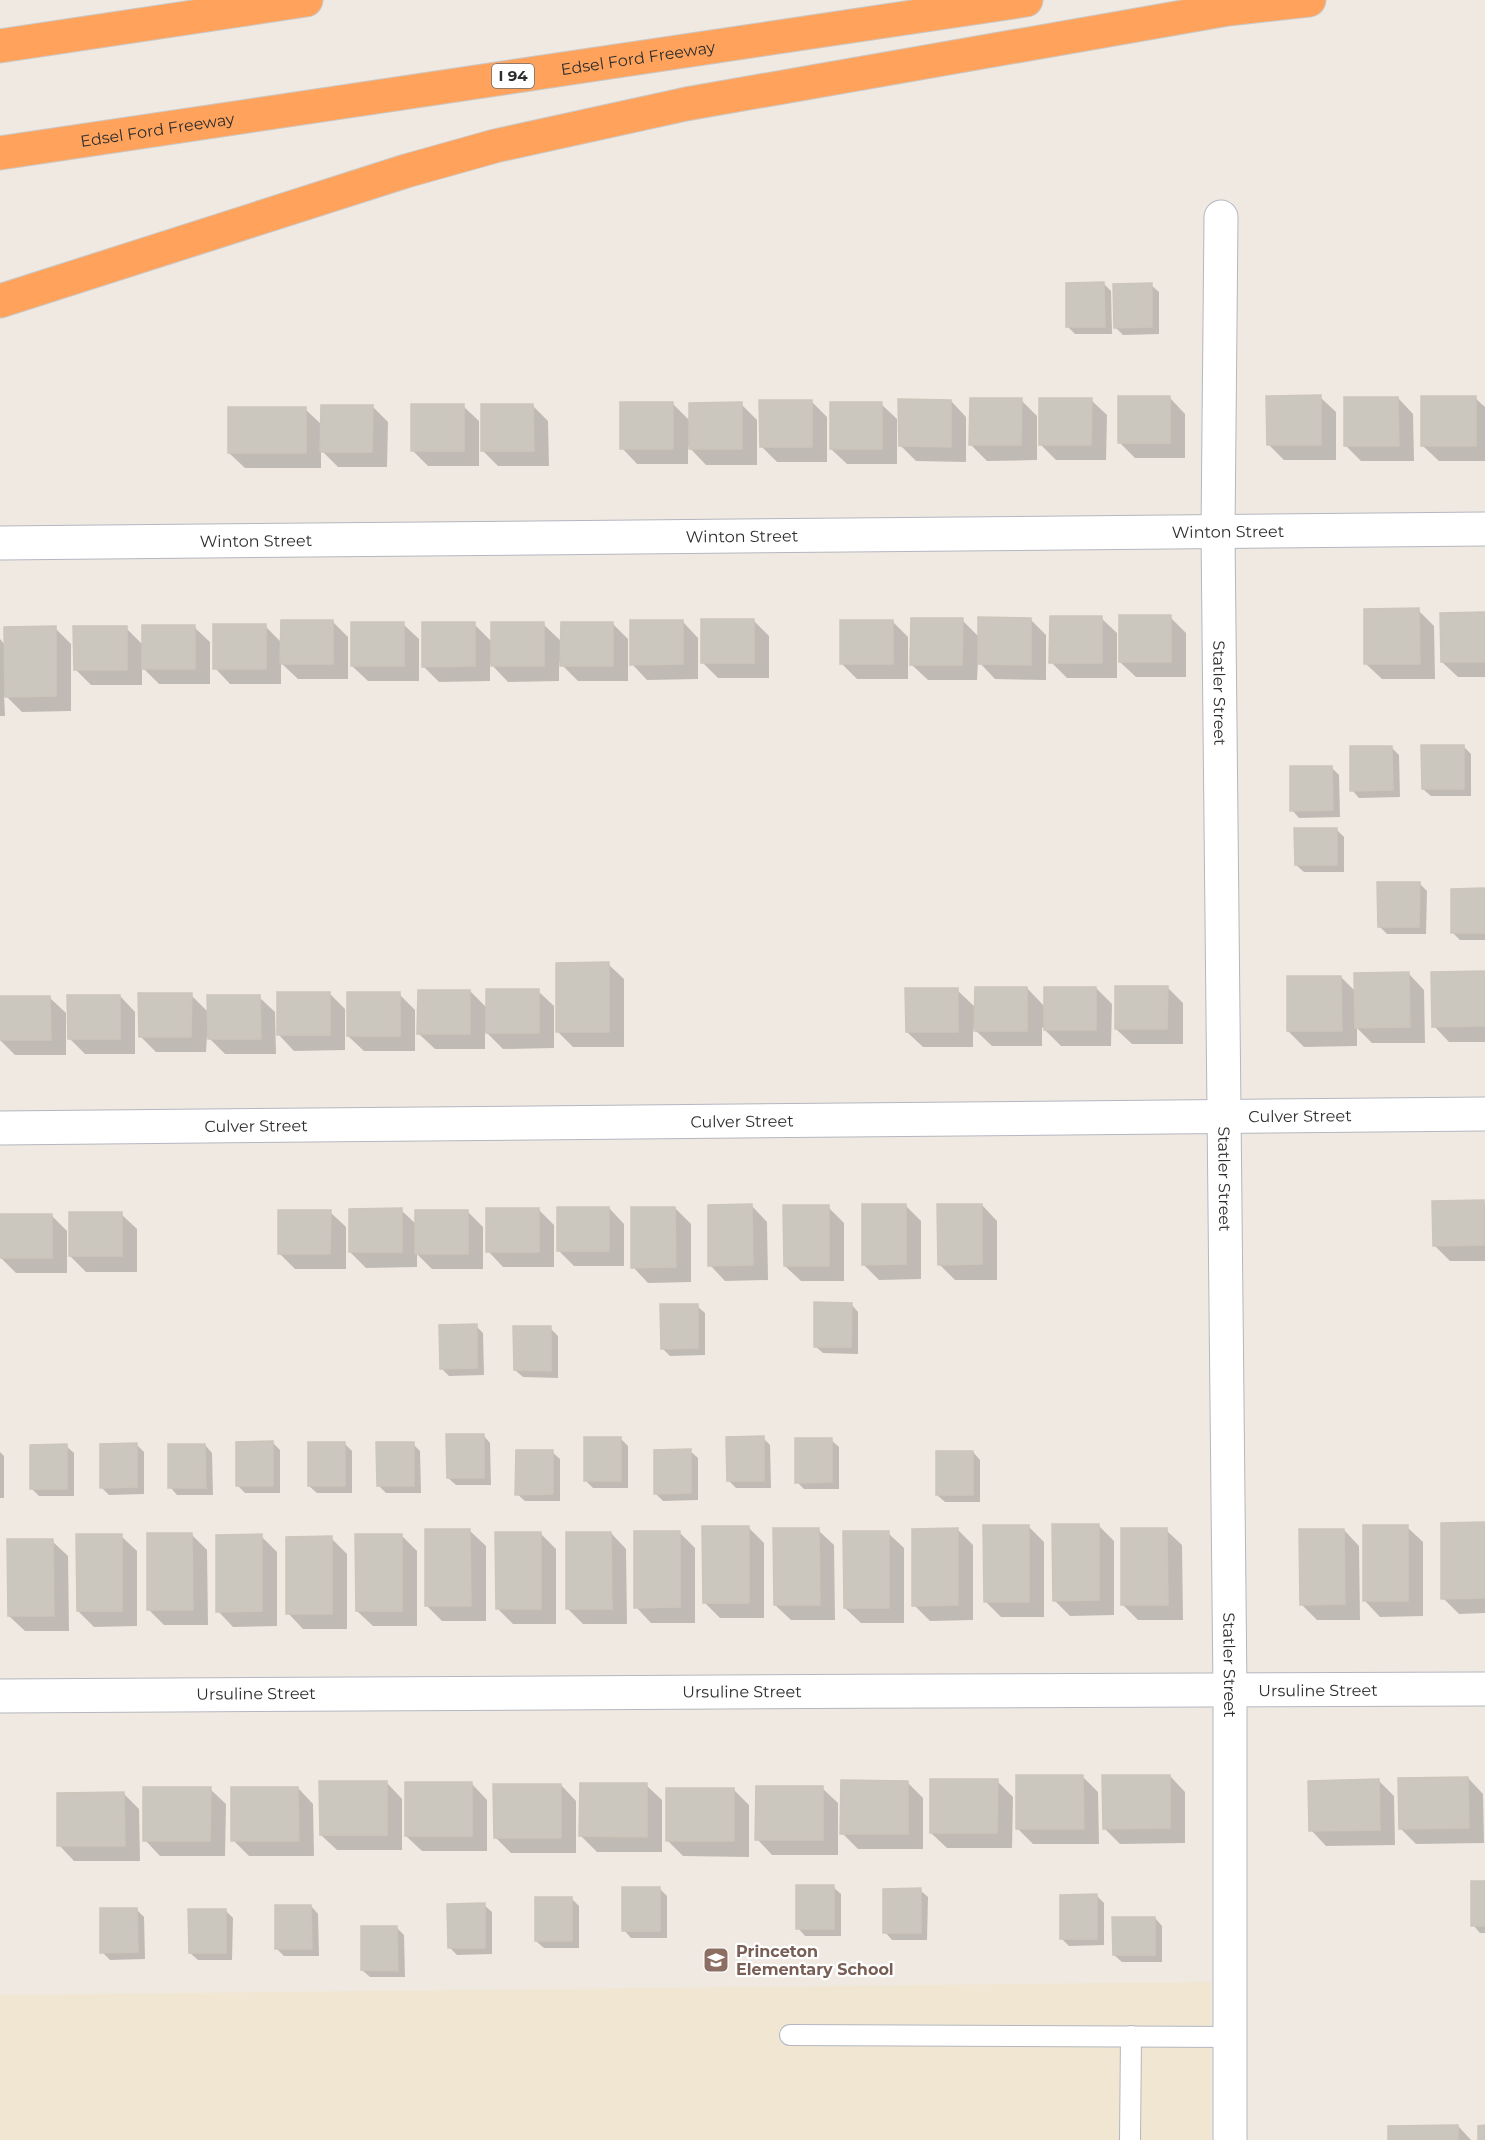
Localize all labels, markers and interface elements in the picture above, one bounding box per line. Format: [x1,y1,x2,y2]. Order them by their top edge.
street label: Edsel Ford Freeway [560,37,717,79]
road number: I 94 [492,64,534,88]
street label: Edsel Ford Freeway [79,109,236,151]
street label: Winton Street [1172,522,1285,542]
street label: Winton Street [686,526,799,547]
street label: Winton Street [200,531,313,551]
street label: Statler Street [1209,640,1229,746]
street label: Culver Street [1248,1106,1352,1126]
street label: Culver Street [690,1112,794,1131]
street label: Culver Street [204,1116,308,1136]
street label: Statler Street [1214,1126,1234,1232]
street label: Statler Street [1219,1612,1239,1718]
street label: Ursuline Street [1258,1681,1378,1700]
street label: Ursuline Street [682,1682,802,1701]
street label: Ursuline Street [196,1684,316,1704]
place label: Princeton Elementary School [736,1942,894,1979]
school or university icon: Princeton Elementary School [701,1945,731,1975]

